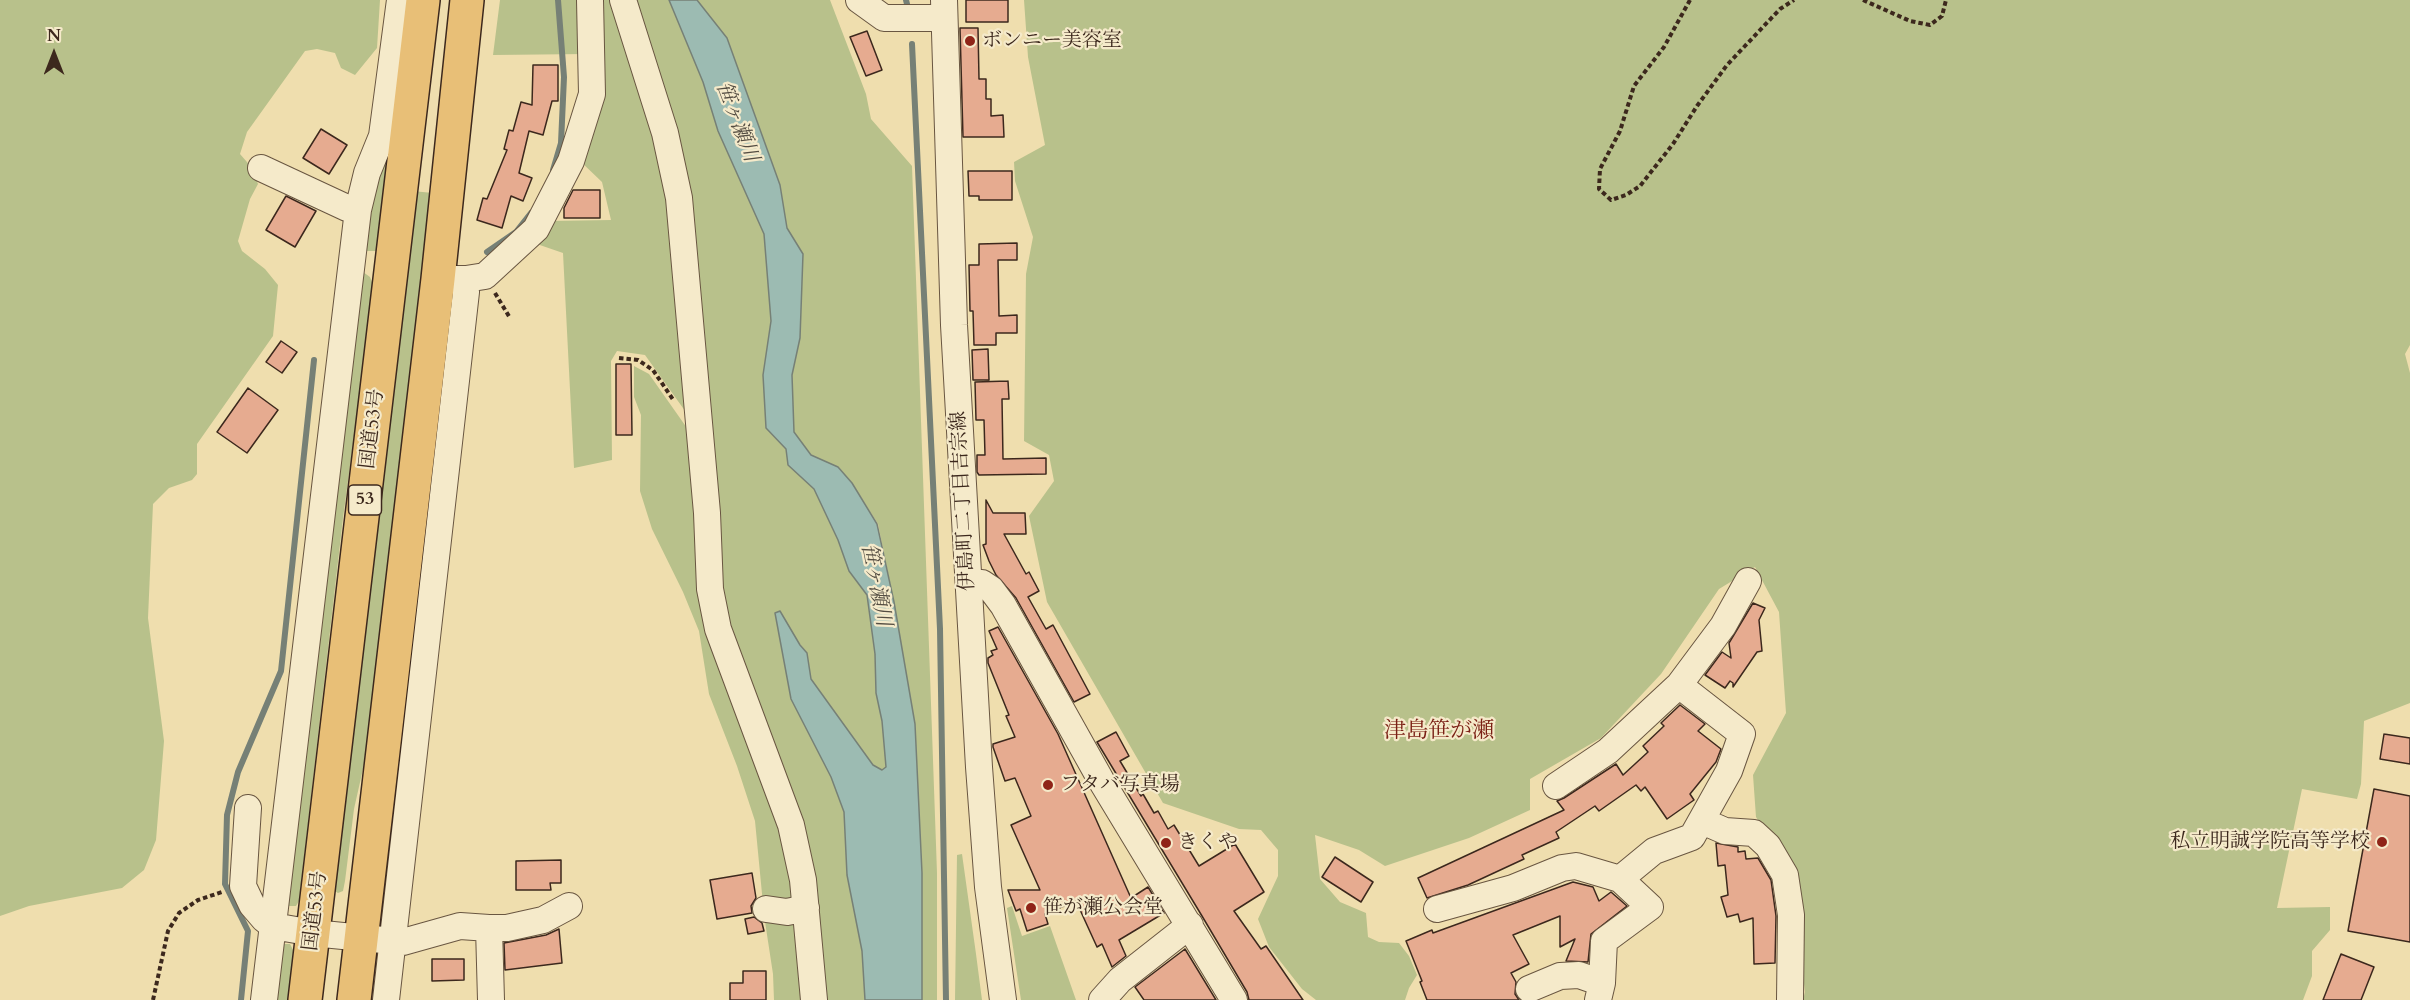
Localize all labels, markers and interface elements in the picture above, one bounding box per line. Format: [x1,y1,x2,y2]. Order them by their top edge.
north arrow [24,24,84,84]
text: N [47,25,61,47]
place label: ボンニー美容室 [982,29,1122,53]
marker: ボンニー美容室 [963,34,977,48]
water label: 笹ヶ瀬川 [709,78,763,166]
street label: 国道53号 [356,388,390,470]
street label: 伊島町二丁目吉宗線 [947,410,981,592]
road number: 53 [348,485,382,515]
water label: 笹ヶ瀬川 [855,541,895,629]
district label: 津島笹が瀬 [1384,719,1494,745]
place label: フタバ写真場 [1060,773,1180,797]
marker: フタバ写真場 [1041,778,1055,792]
place label: 私立明誠学院高等学校 [2170,830,2370,854]
place label: きくや [1178,831,1238,855]
marker: 私立明誠学院高等学校 [2375,835,2389,849]
marker: きくや [1159,836,1173,850]
street label: 国道53号 [299,870,333,952]
place label: 笹が瀬公会堂 [1043,896,1163,920]
marker: 笹が瀬公会堂 [1024,901,1038,915]

